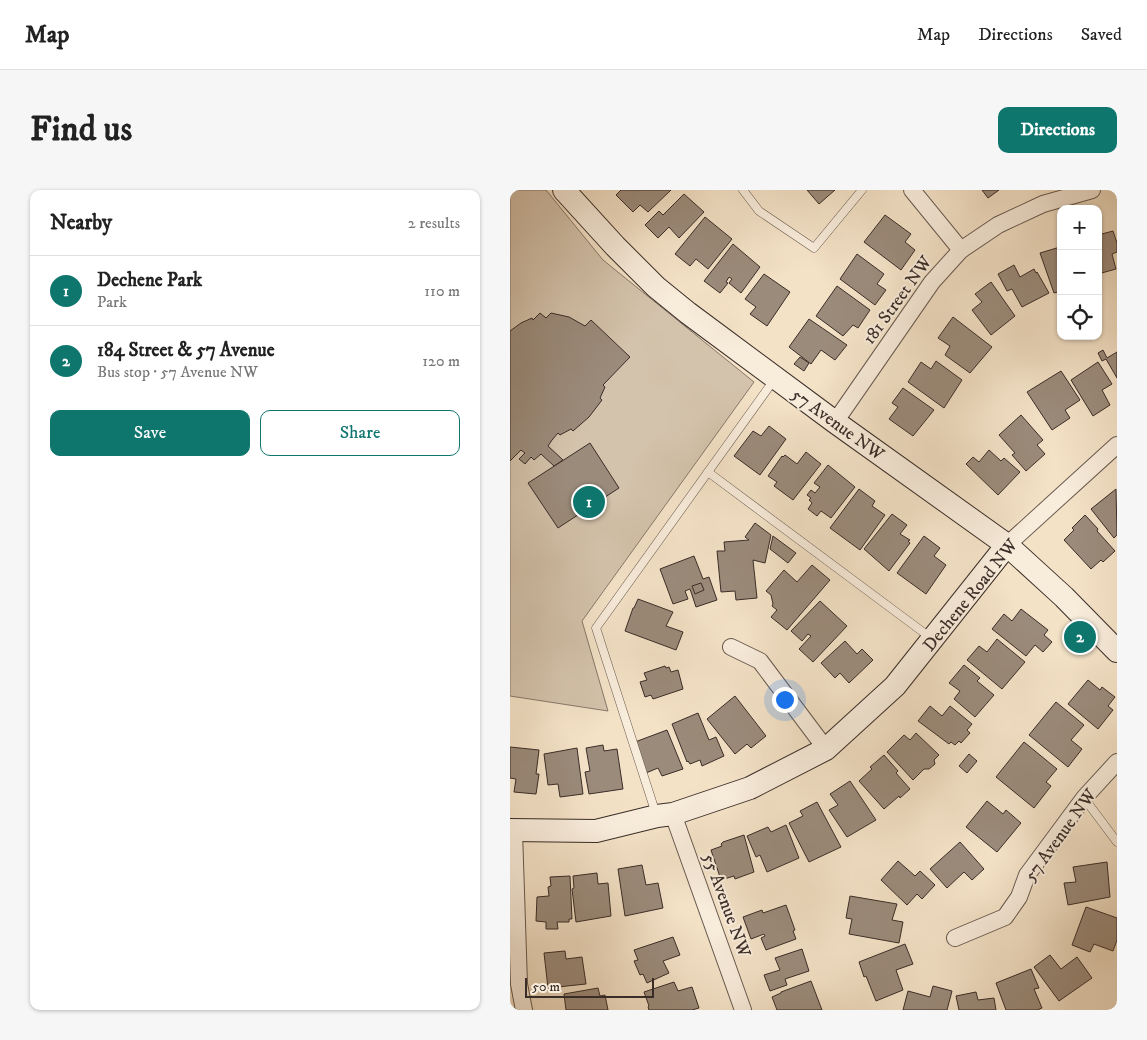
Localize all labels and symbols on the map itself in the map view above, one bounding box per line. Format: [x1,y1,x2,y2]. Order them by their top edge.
street label: 181 Street NW [858,252,938,349]
street label: 57 Avenue NW [787,384,889,466]
pin: 1 [573,483,605,521]
street label: Dechene Road NW [919,534,1023,656]
pin: 2 [1064,618,1096,656]
your location [772,687,798,713]
street label: 57 Avenue NW [1020,784,1102,886]
street label: 55 Avenue NW [697,850,755,961]
scale bar [525,975,654,998]

